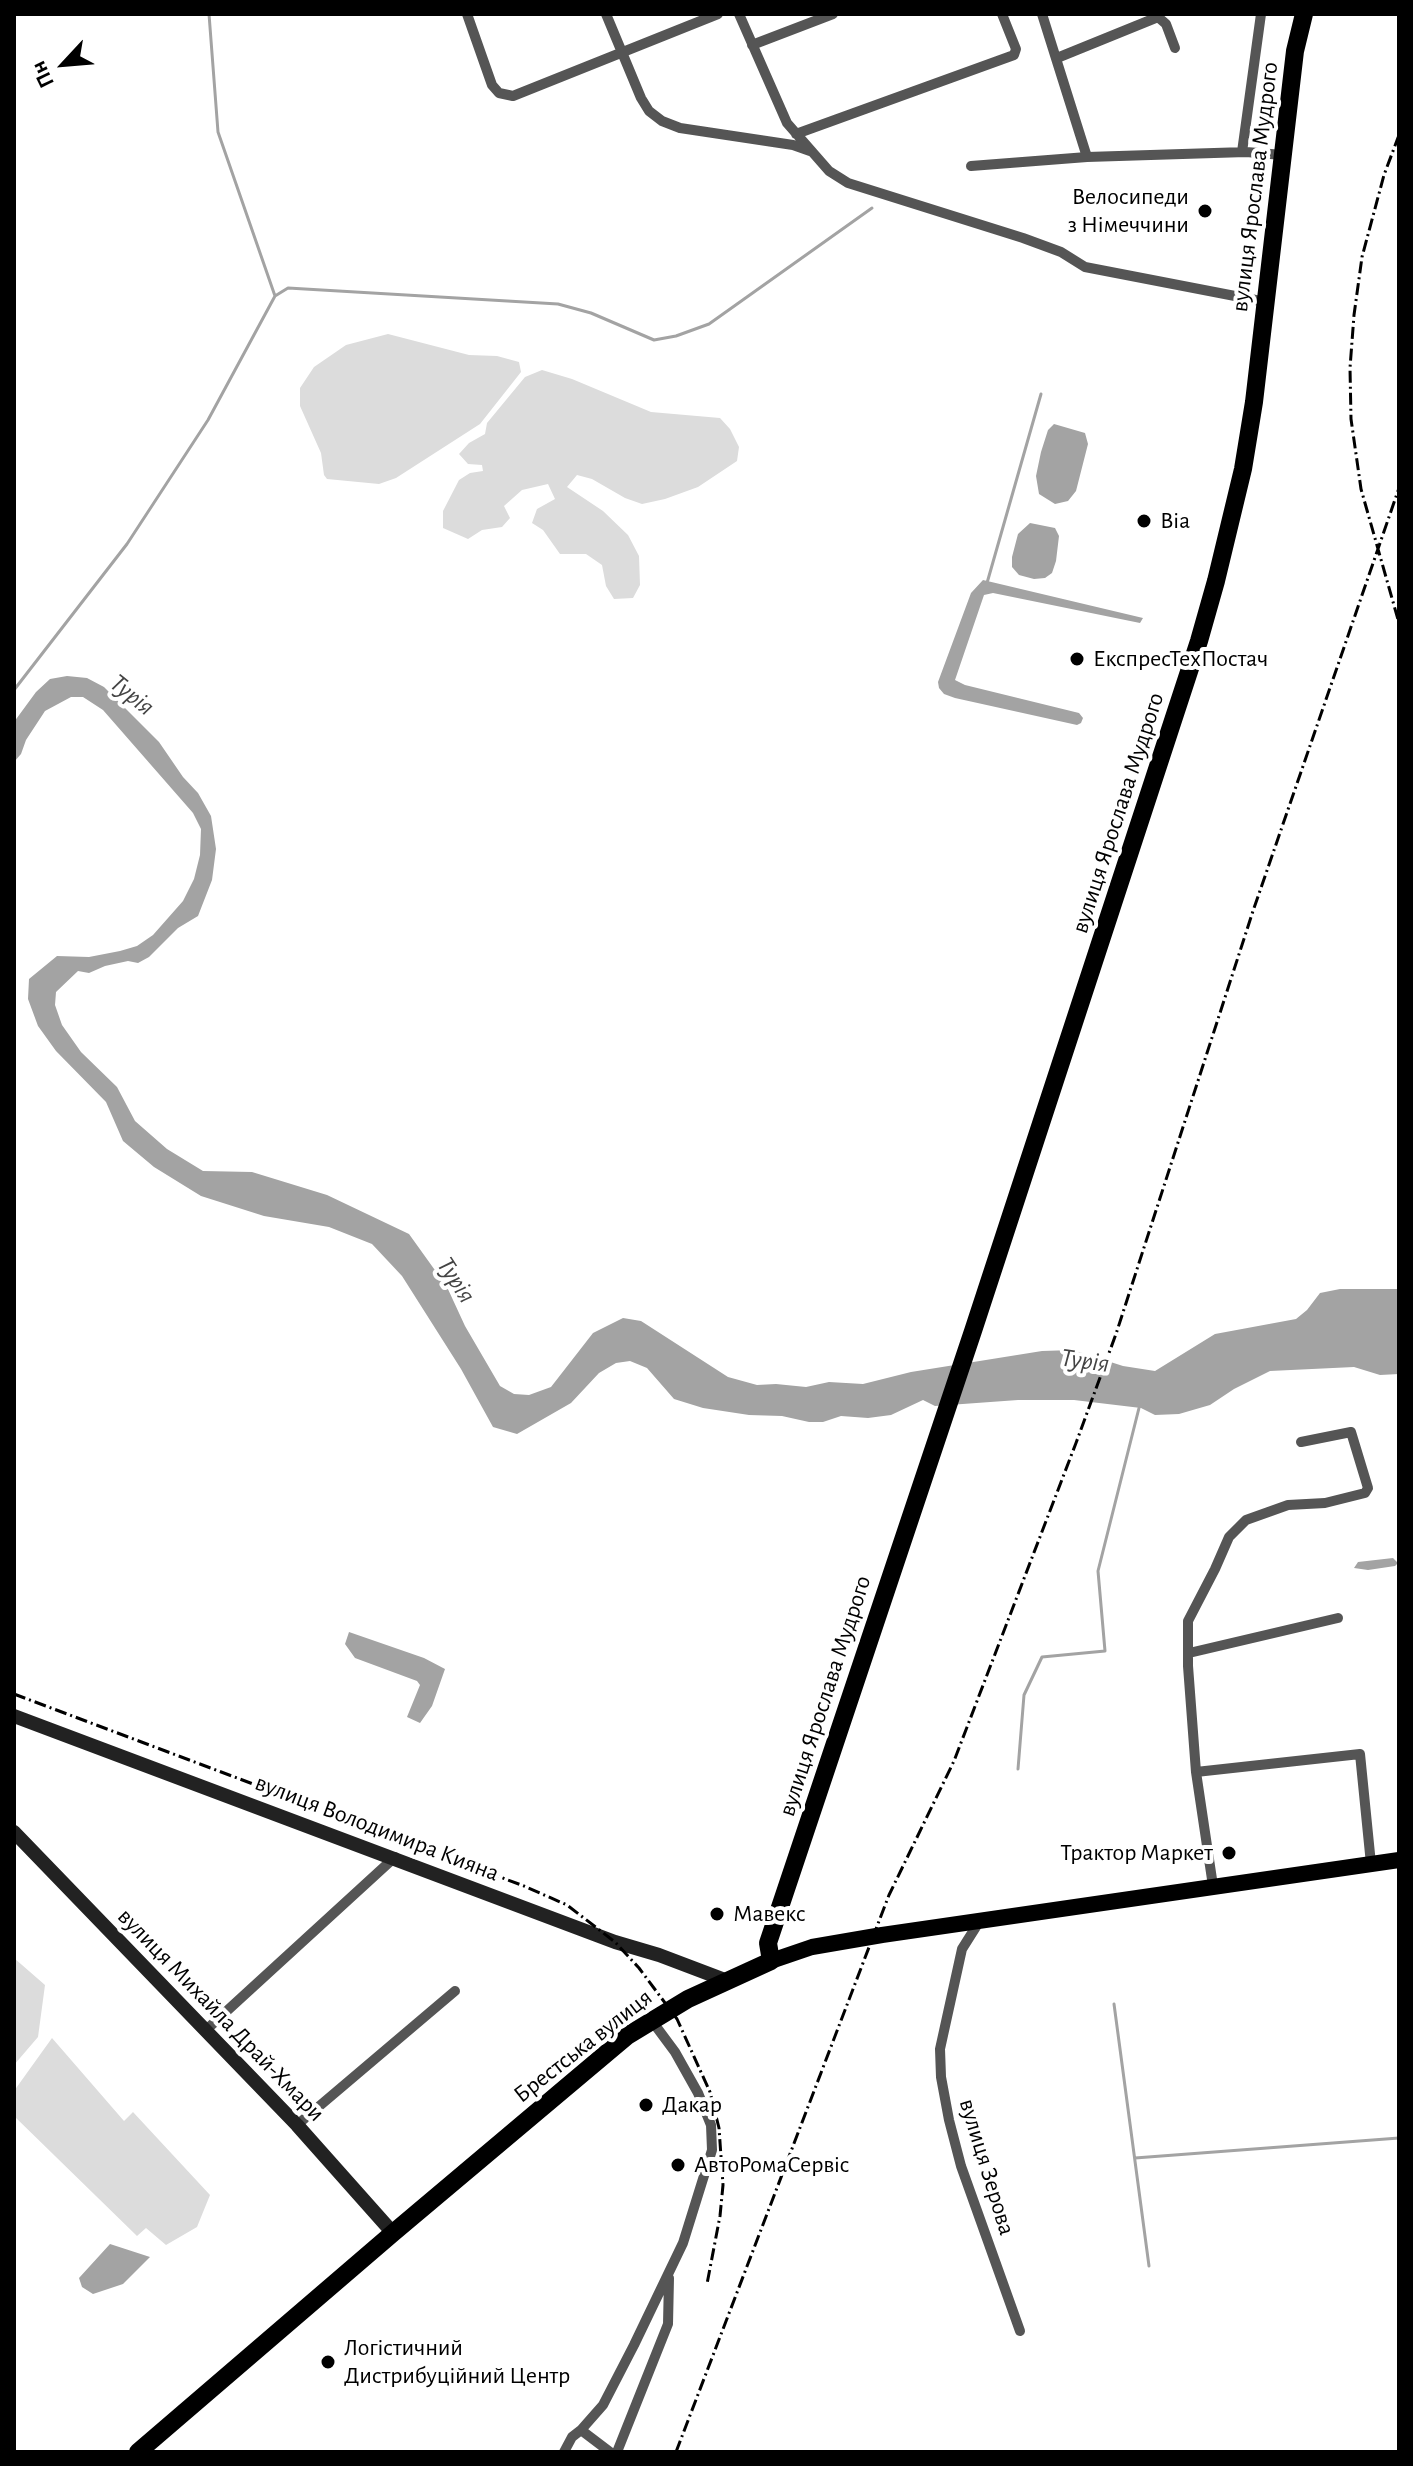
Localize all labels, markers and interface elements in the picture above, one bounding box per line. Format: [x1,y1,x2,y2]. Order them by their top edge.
north arrow [24,24,104,104]
text: Пн [27,58,58,91]
street label: вулиця Ярослава Мудрого [1225,60,1285,314]
place label: Велосипеди з Німеччини [1068,183,1189,239]
marker: Велосипеди з Німеччини [1196,202,1214,220]
place label: Віа [1160,507,1190,535]
marker: Віа [1135,512,1153,530]
place label: ЕкспресТехПостач [1093,645,1268,673]
marker: ЕкспресТехПостач [1068,650,1086,668]
water label: Турія [103,668,161,722]
street label: вулиця Ярослава Мудрого [1065,689,1171,937]
water label: Турія [430,1251,482,1309]
water label: Турія [1059,1342,1111,1380]
street label: вулиця Ярослава Мудрого [772,1572,878,1820]
street label: вулиця Володимира Кияна [251,1768,503,1888]
place label: Трактор Маркет [1061,1839,1213,1867]
marker: Трактор Маркет [1220,1844,1238,1862]
place label: Мавекс [733,1900,806,1928]
street label: вулиця Михайла Драй-Хмари [111,1902,331,2128]
marker: Мавекс [708,1905,726,1923]
street label: Брестська вулиця [508,1983,658,2109]
place label: Дакар [662,2091,722,2119]
street label: вулиця Зерова [953,2095,1021,2239]
marker: Дакар [637,2096,655,2114]
place label: АвтоРомаСервіс [694,2151,850,2179]
marker: АвтоРомаСервіс [669,2156,687,2174]
place label: Логістичний Дистрибуційний Центр [344,2334,570,2390]
marker: Логістичний Дистрибуційний Центр [319,2353,337,2371]

